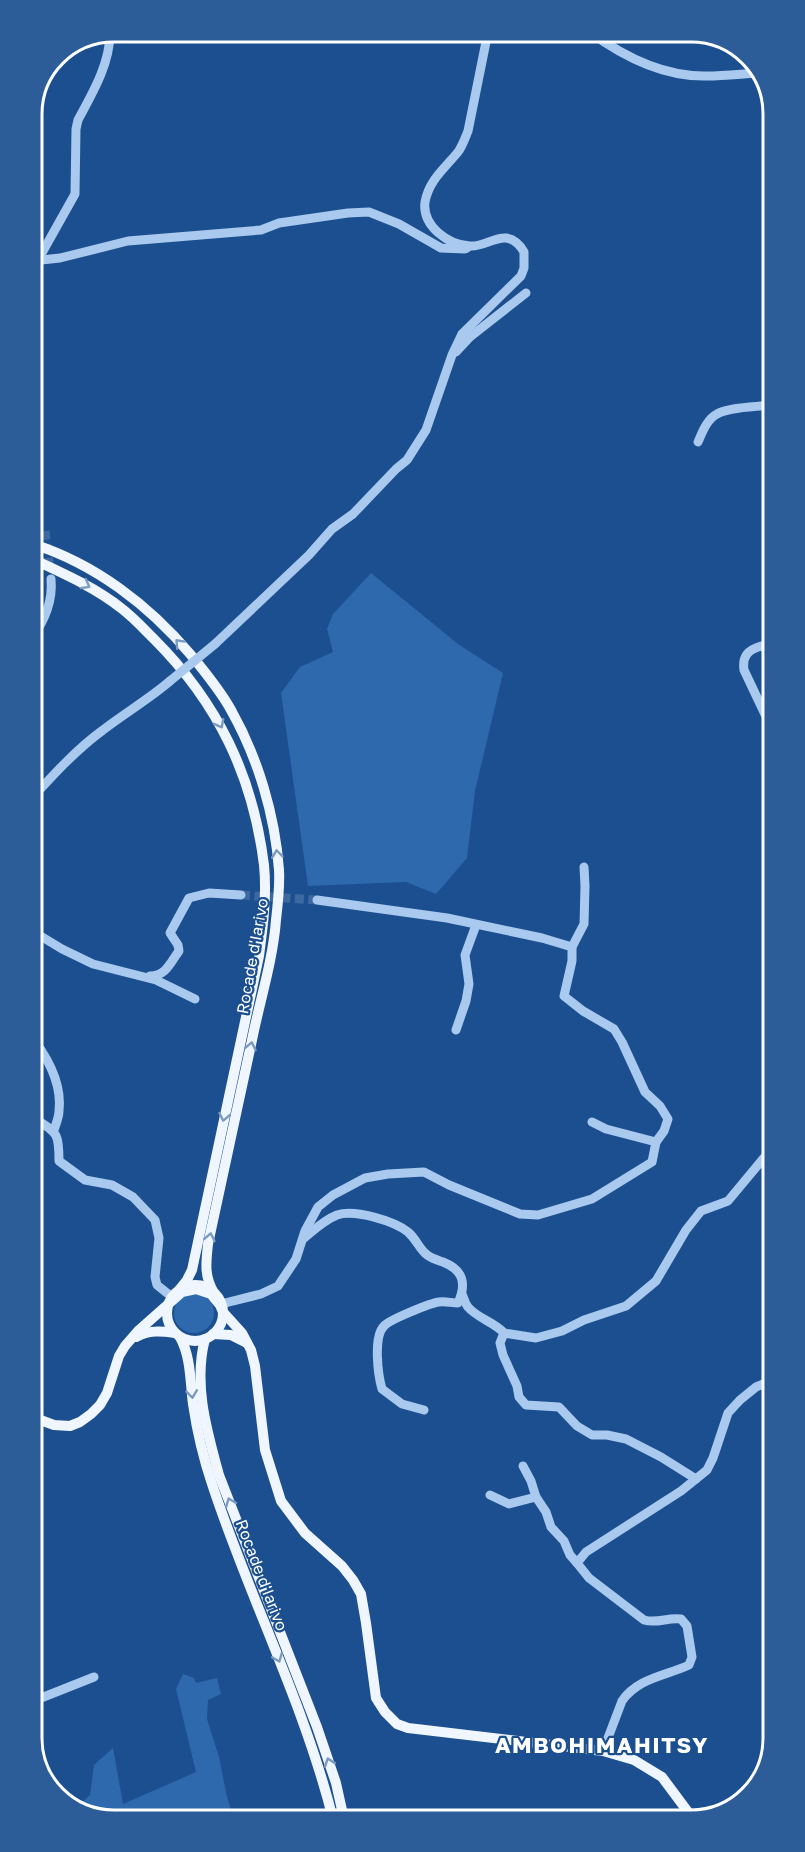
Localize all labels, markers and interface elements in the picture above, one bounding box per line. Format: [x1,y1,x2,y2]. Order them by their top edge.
one-way arrow [80,578,90,589]
one-way arrow [176,639,187,650]
one-way arrow [213,717,224,728]
one-way arrow [271,849,284,858]
street label: Rocade d'Iarivo [232,896,272,1016]
one-way arrow [243,1041,256,1051]
one-way arrow [218,1112,231,1122]
one-way arrow [203,1232,216,1242]
one-way arrow [185,1389,198,1398]
one-way arrow [224,1497,237,1507]
street label: Rocade d'Iarivo [232,1517,292,1633]
one-way arrow [271,1652,283,1663]
district label: AMBOHIMAHITSY [495,1731,709,1758]
one-way arrow [323,1757,336,1768]

